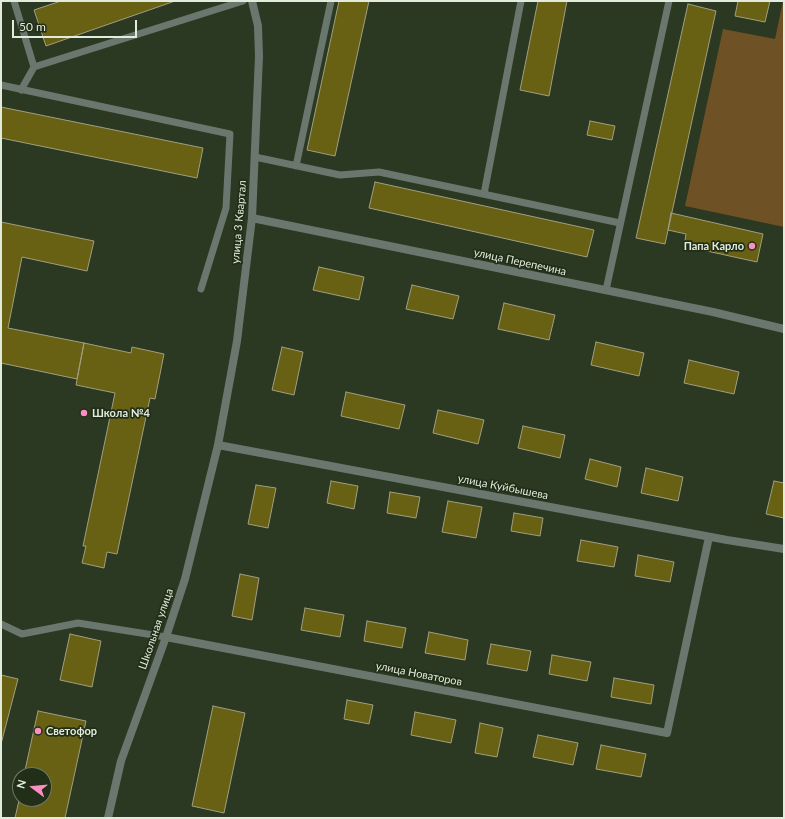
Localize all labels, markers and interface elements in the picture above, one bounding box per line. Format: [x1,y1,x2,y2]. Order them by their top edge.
scale bar [14,12,139,38]
text: 50 m [19,19,46,34]
street label: улица 3 Квартал [229,180,249,264]
place label: Папа Карло [684,239,744,253]
marker: Папа Карло [747,241,757,251]
street label: улица Перепечина [473,246,567,278]
place label: Школа №4 [92,406,150,420]
marker: Школа №4 [79,408,89,418]
street label: улица Куйбышева [457,472,549,502]
street label: Школьная улица [136,587,176,671]
street label: улица Новаторов [375,659,463,689]
place label: Светофор [46,724,97,738]
marker: Светофор [33,726,43,736]
north arrow [12,767,52,807]
text: N [14,778,28,790]

